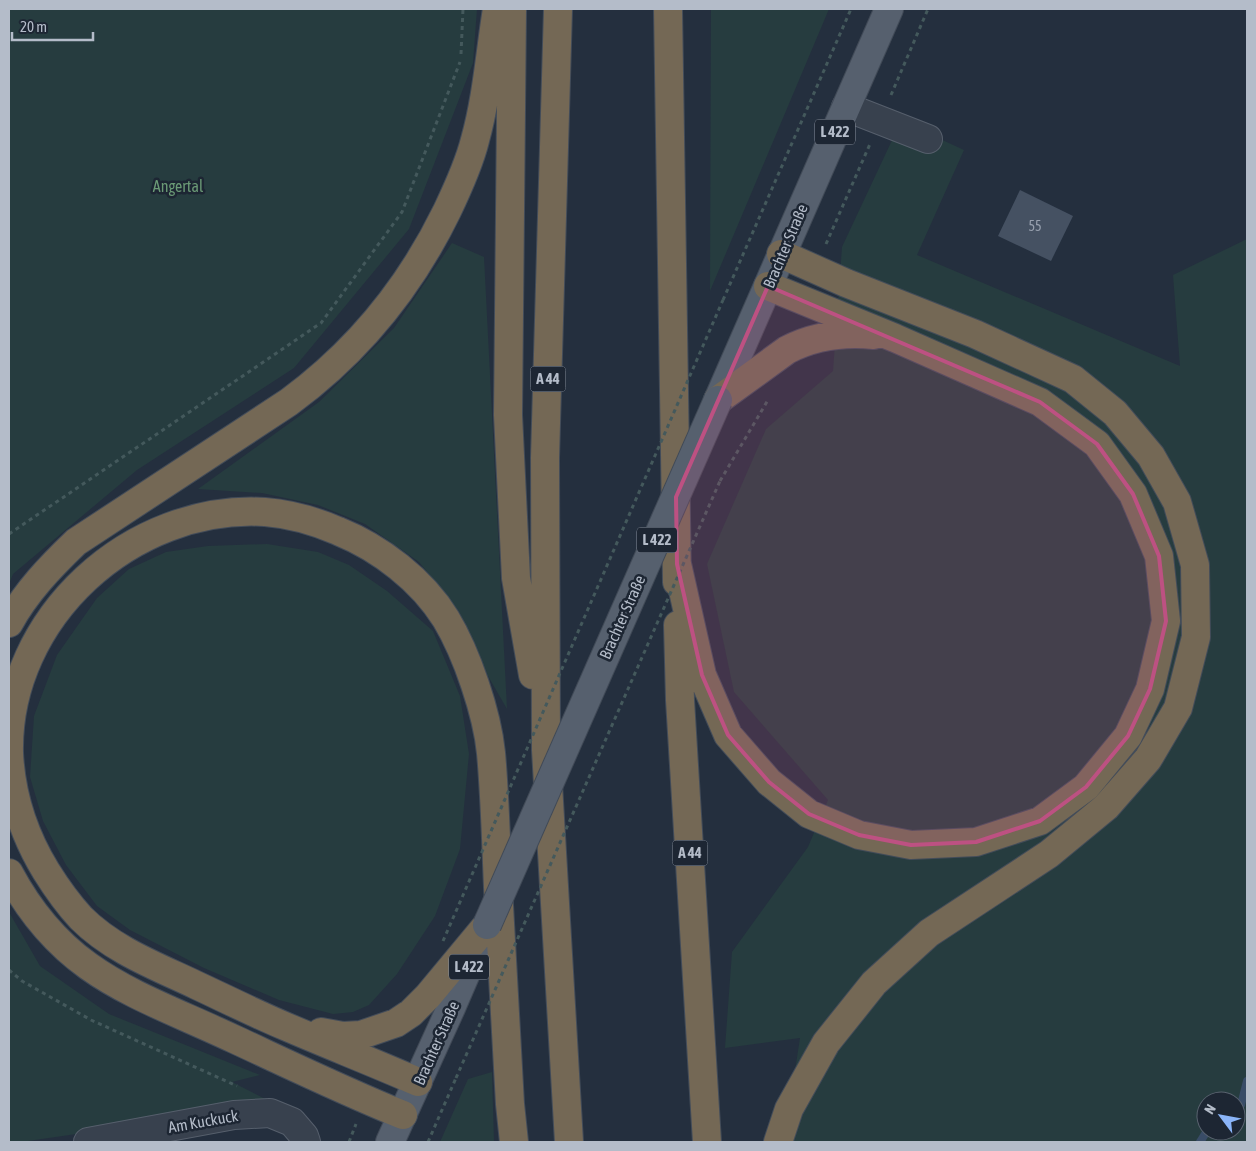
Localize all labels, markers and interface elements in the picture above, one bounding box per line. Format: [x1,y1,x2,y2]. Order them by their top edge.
scale bar [12,10,94,42]
text: 20 m [20,18,47,35]
road number: L 422 [815,120,855,144]
park label: Angertal [153,177,204,196]
street label: Brachter Straße [759,201,811,291]
house number: 55 [1028,218,1042,234]
road number: A 44 [530,366,566,392]
road number: L 422 [637,528,677,552]
street label: Brachter Straße [596,572,648,662]
road number: A 44 [672,840,708,866]
road number: L 422 [449,954,489,980]
street label: Brachter Straße [410,998,462,1088]
north arrow [1196,1091,1246,1141]
text: N [1201,1101,1219,1117]
street label: Am Kuckuck [167,1106,239,1136]

